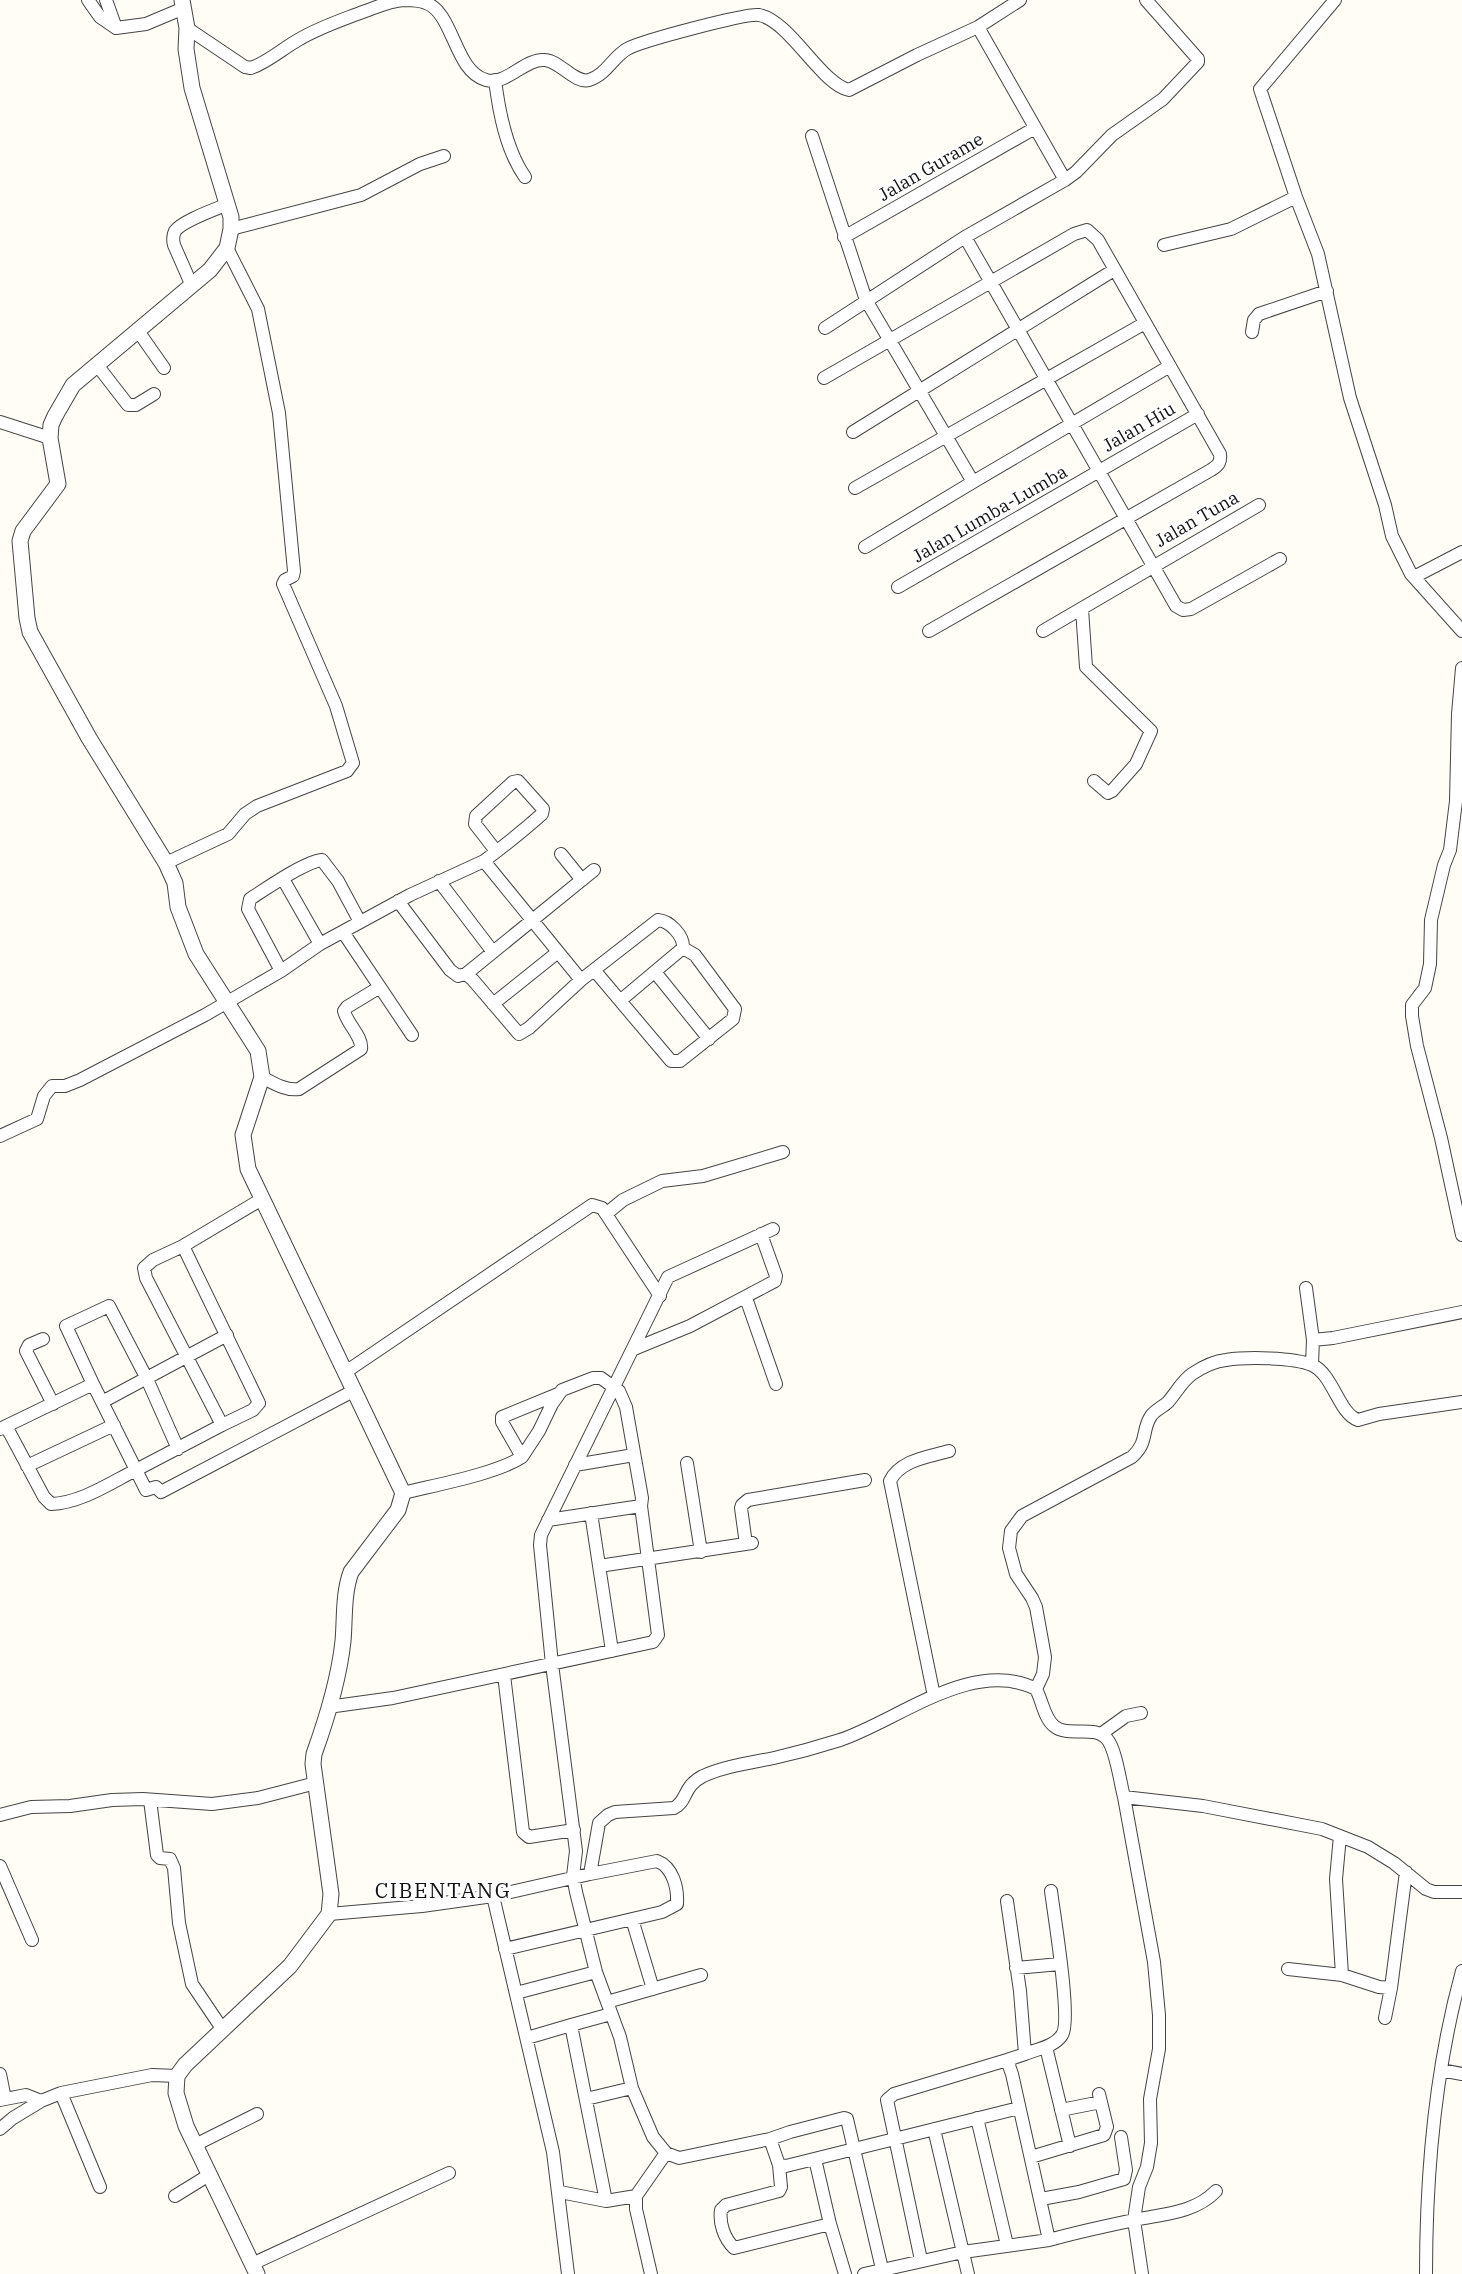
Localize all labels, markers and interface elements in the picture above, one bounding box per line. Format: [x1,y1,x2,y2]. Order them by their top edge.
street label: Jalan Gurame [874,127,987,206]
street label: Jalan Hiu [1098,397,1179,456]
street label: Jalan Lumba-Lumba [908,460,1071,567]
street label: Jalan Tuna [1151,485,1243,552]
district label: CIBENTANG [375,1876,511,1904]

